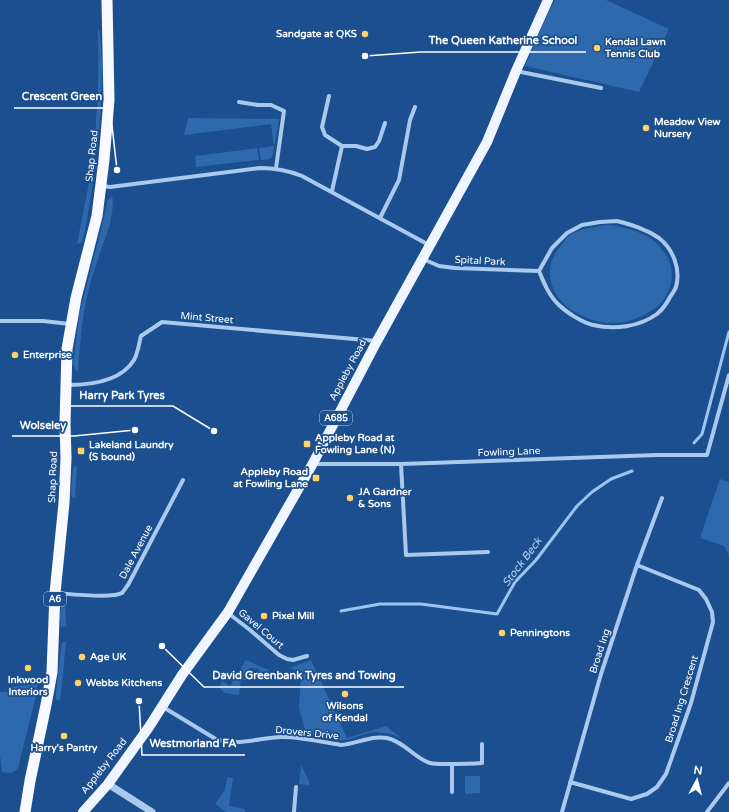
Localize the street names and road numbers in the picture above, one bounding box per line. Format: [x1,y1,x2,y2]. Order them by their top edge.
street label: Shap Road [83,130,101,182]
street label: Spital Park [454,254,506,268]
street label: Mint Street [180,310,234,326]
street label: Appleby Road [327,337,369,403]
road number: A685 [320,411,352,425]
street label: Fowling Lane [477,445,541,459]
street label: Shap Road [46,451,60,503]
street label: Dale Avenue [117,523,155,581]
road number: A6 [44,592,66,606]
street label: Gavel Court [236,607,286,652]
street label: Broad Ing [587,627,613,675]
street label: Broad Ing Crescent [663,654,701,744]
street label: Drovers Drive [275,724,340,742]
street label: Appleby Road [78,736,130,796]

